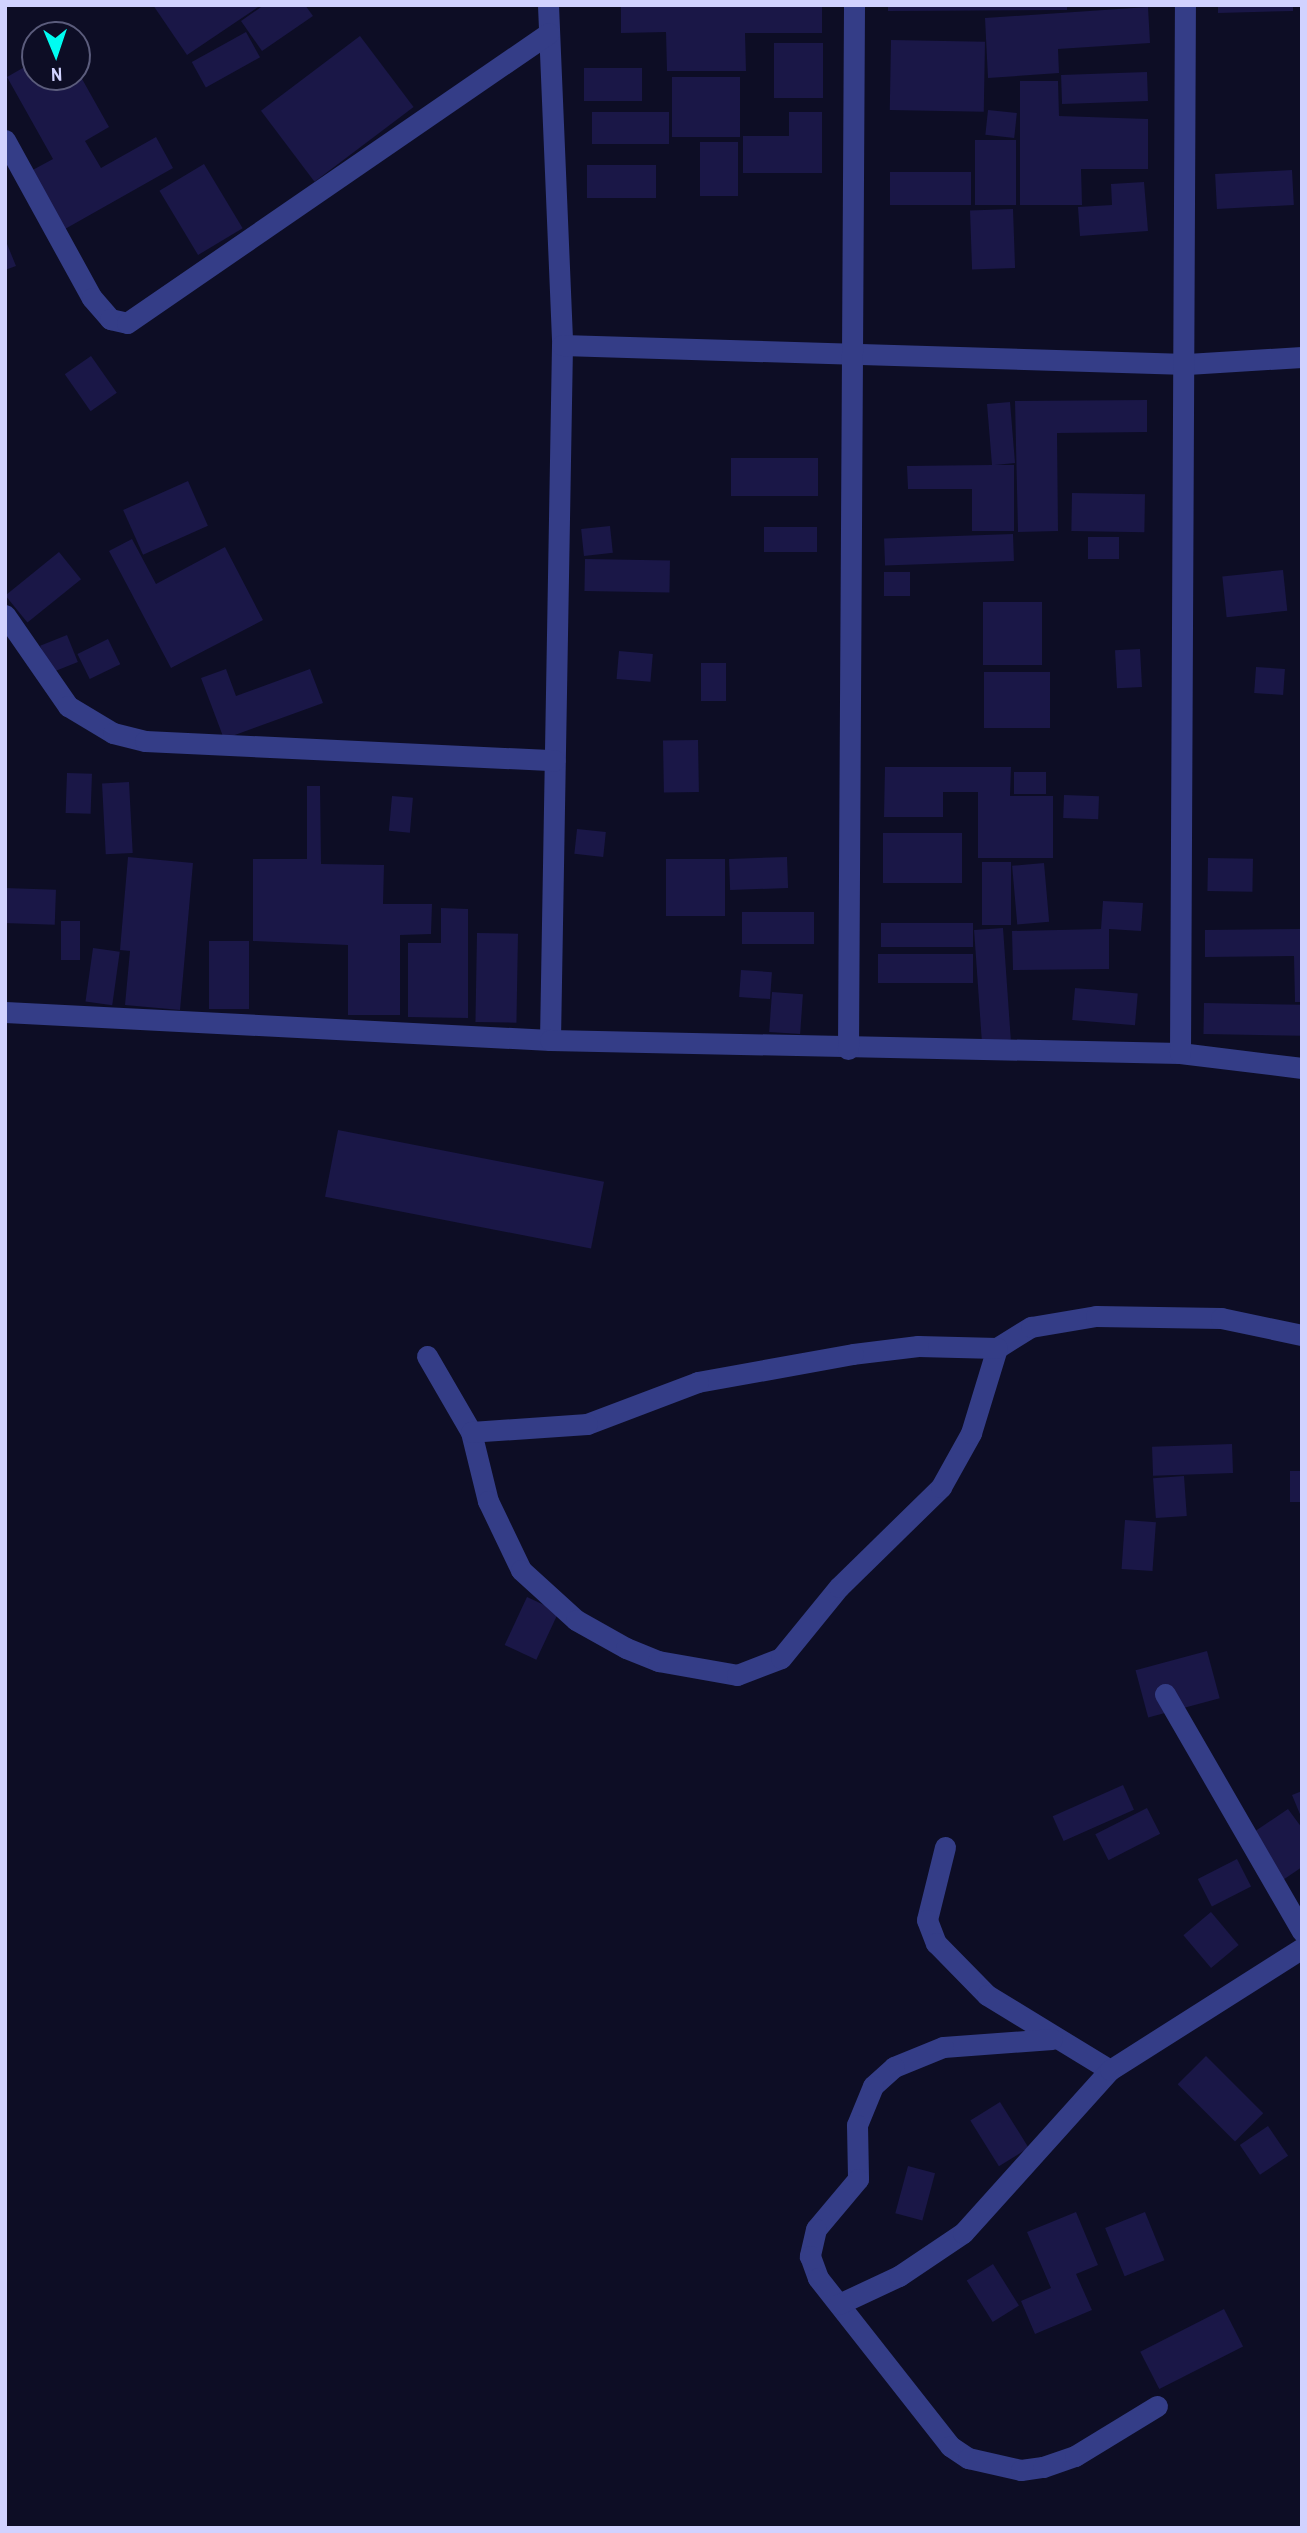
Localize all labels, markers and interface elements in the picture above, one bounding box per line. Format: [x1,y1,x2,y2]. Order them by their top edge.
north arrow [21,21,91,91]
text: N [51,62,63,88]

